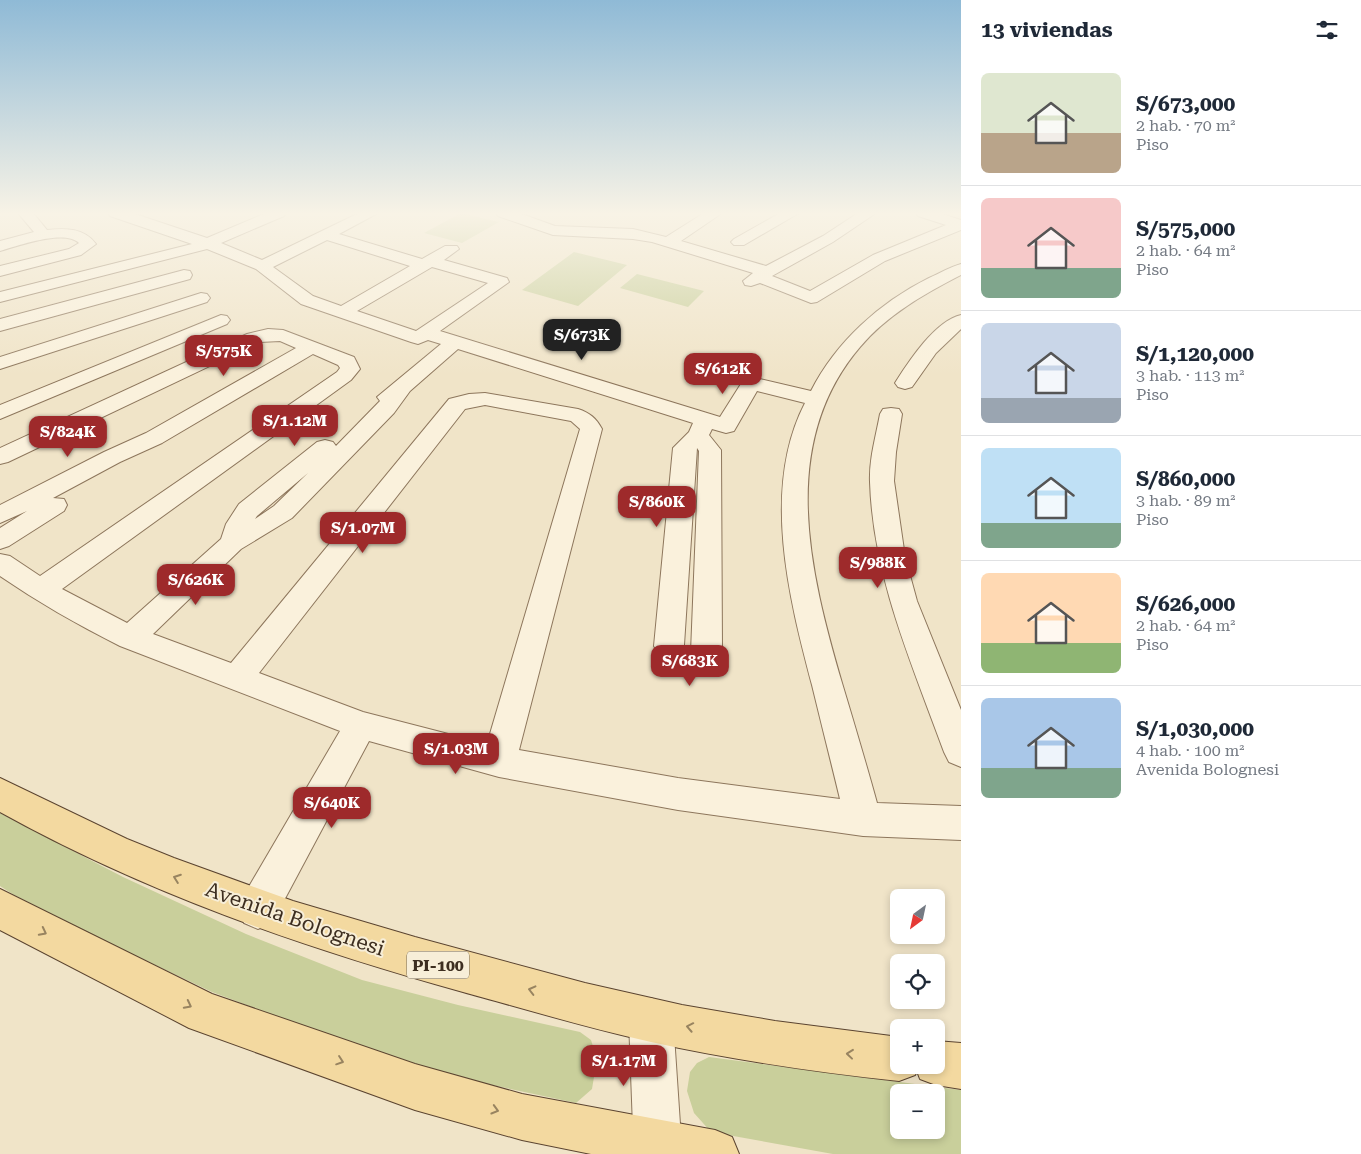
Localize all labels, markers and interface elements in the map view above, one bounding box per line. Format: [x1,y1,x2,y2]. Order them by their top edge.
icon: filters [1313,16,1341,44]
text: 13 viviendas [981,18,1112,42]
text: S/673,000 [1136,92,1235,116]
icon: home [1021,93,1081,153]
text: 2 hab. · 70 m² [1136,116,1236,135]
text: Piso [1136,135,1169,154]
text: S/575,000 [1136,217,1235,241]
icon: home [1021,218,1081,278]
text: 2 hab. · 64 m² [1136,241,1236,260]
text: Piso [1136,260,1169,279]
pin: S/673K [541,318,623,361]
text: S/673K [554,325,610,344]
pin: S/575K [183,334,265,377]
text: S/575K [196,341,252,360]
text: S/1,120,000 [1136,342,1254,366]
icon: home [1021,343,1081,403]
pin: S/612K [682,352,764,395]
text: S/612K [695,359,751,378]
text: 3 hab. · 113 m² [1136,366,1245,385]
text: Piso [1136,385,1169,404]
pin: S/1.12M [249,404,341,447]
text: S/1.12M [263,411,327,430]
pin: S/824K [27,416,109,458]
text: S/824K [40,422,96,441]
text: S/860,000 [1136,467,1235,491]
icon: home [1021,468,1081,528]
pin: S/860K [616,486,698,528]
text: 3 hab. · 89 m² [1136,491,1236,510]
text: S/860K [629,492,685,511]
text: Piso [1136,510,1169,529]
pin: S/1.07M [317,512,409,554]
text: S/1.07M [331,518,395,537]
pin: S/988K [837,546,919,589]
text: S/988K [850,553,906,572]
pin: S/626K [155,564,237,606]
text: S/626K [168,570,224,589]
text: S/626,000 [1136,592,1235,616]
icon: home [1021,593,1081,653]
text: 2 hab. · 64 m² [1136,616,1236,635]
text: Piso [1136,635,1169,654]
pin: S/683K [649,644,731,687]
text: S/683K [662,651,718,670]
text: S/1,030,000 [1136,717,1254,741]
icon: home [1021,718,1081,778]
pin: S/1.03M [410,732,502,775]
text: S/1.03M [424,739,488,758]
text: 4 hab. · 100 m² [1136,741,1245,760]
text: Avenida Bolognesi [1136,760,1279,779]
pin: S/640K [291,786,373,829]
text: S/640K [304,793,360,812]
one-way arrow [173,874,182,884]
street label: Avenida Bolognesi [202,877,388,961]
north arrow [890,889,945,944]
map controls [890,889,945,1139]
one-way arrow [38,926,47,936]
road number: PI-100 [407,952,469,978]
button: locate [890,954,945,1009]
one-way arrow [528,985,537,995]
one-way arrow [183,999,192,1009]
button: + [890,1019,945,1074]
one-way arrow [686,1022,694,1033]
pin: S/1.17M [578,1044,670,1087]
one-way arrow [846,1049,854,1060]
text: S/1.17M [592,1051,656,1070]
one-way arrow [336,1055,344,1065]
button: − [890,1084,945,1139]
one-way arrow [491,1104,499,1114]

